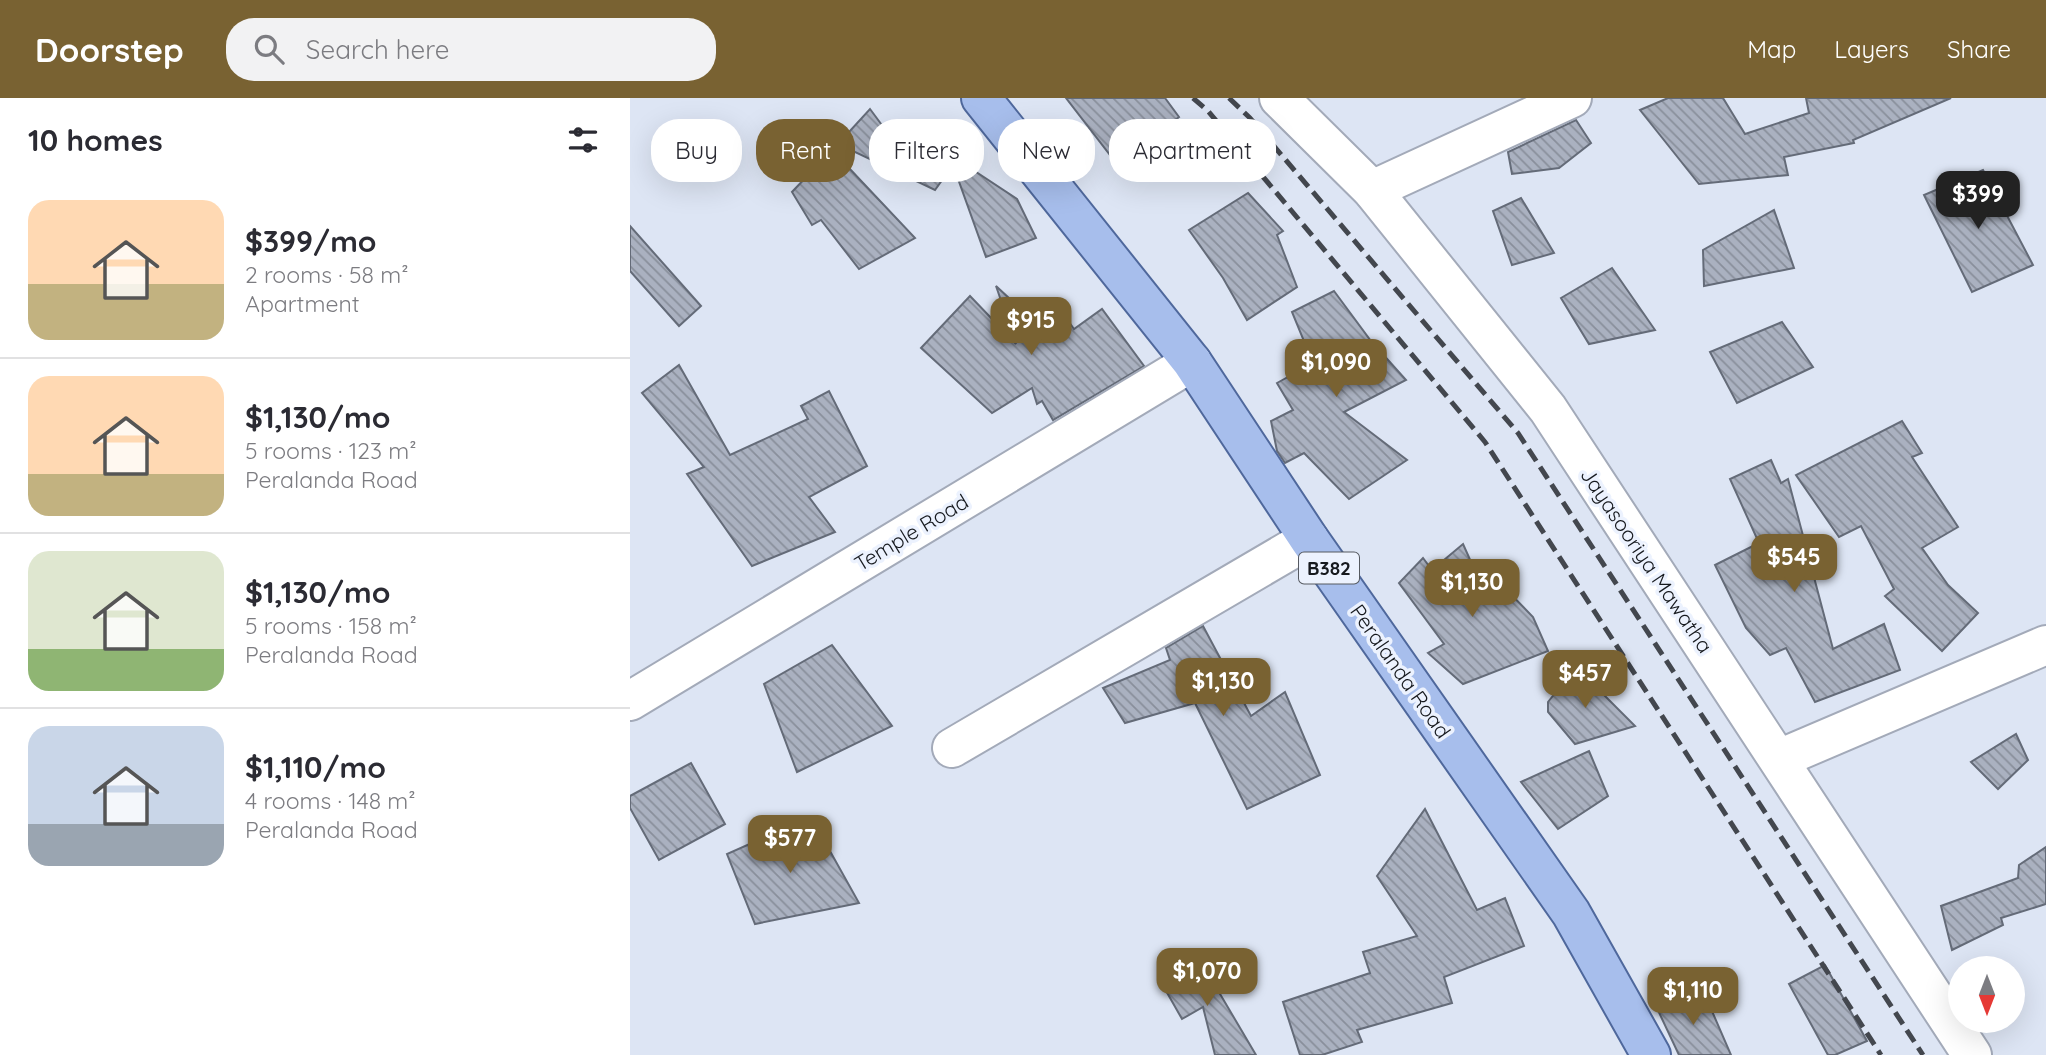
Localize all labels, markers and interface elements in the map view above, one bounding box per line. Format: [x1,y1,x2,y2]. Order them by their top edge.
search box [226,18,716,81]
text: Doorstep [35,29,184,70]
icon: search [250,30,288,68]
text: Search here [306,33,449,66]
text: Map [1747,34,1796,64]
text: Layers [1834,34,1909,64]
text: Share [1947,34,2011,64]
chip: Buy [651,119,742,182]
chip: Rent [756,119,855,182]
chip: Filters [869,119,984,182]
chip: New [998,119,1095,182]
chip: Apartment [1109,119,1276,182]
text: 10 homes [28,121,163,159]
icon: filters [564,121,602,159]
pin: $399 [1937,172,2019,231]
text: $399 [1952,179,2004,208]
text: $399/mo [245,222,377,260]
icon: home [84,228,168,312]
text: 2 rooms · 58 m² [245,260,408,289]
text: Apartment [245,289,359,318]
pin: $915 [990,298,1072,357]
text: $915 [1007,305,1056,334]
pin: $1,090 [1279,340,1393,399]
text: $1,090 [1301,347,1371,376]
text: $1,130/mo [245,398,390,436]
icon: home [84,404,168,488]
text: 5 rooms · 123 m² [245,436,417,465]
street label: Jayasooriya Mawatha [1575,462,1719,658]
text: Peralanda Road [245,465,418,494]
street label: Temple Road [849,488,973,576]
pin: $545 [1753,534,1835,594]
text: $545 [1767,542,1821,571]
road number: B382 [1299,552,1359,583]
pin: $1,130 [1415,560,1529,619]
text: $1,130 [1441,567,1503,596]
text: $1,130/mo [245,573,390,611]
icon: home [84,579,168,663]
street label: Peralanda Road [1345,599,1457,743]
text: 5 rooms · 158 m² [245,611,417,640]
text: Peralanda Road [245,640,418,669]
pin: $457 [1544,650,1626,710]
pin: $1,130 [1166,658,1280,718]
text: $457 [1558,658,1612,687]
text: $1,130 [1192,666,1254,695]
text: $1,110/mo [245,748,386,786]
icon: home [84,754,168,838]
text: 4 rooms · 148 m² [245,786,416,815]
text: Peralanda Road [245,815,418,844]
pin: $577 [749,816,831,875]
text: $577 [764,823,816,852]
pin: $1,070 [1150,948,1264,1008]
text: $1,070 [1173,956,1241,985]
north arrow [1948,956,2025,1032]
map controls [1948,956,2025,1033]
pin: $1,110 [1636,968,1750,1027]
text: $1,110 [1663,975,1723,1004]

